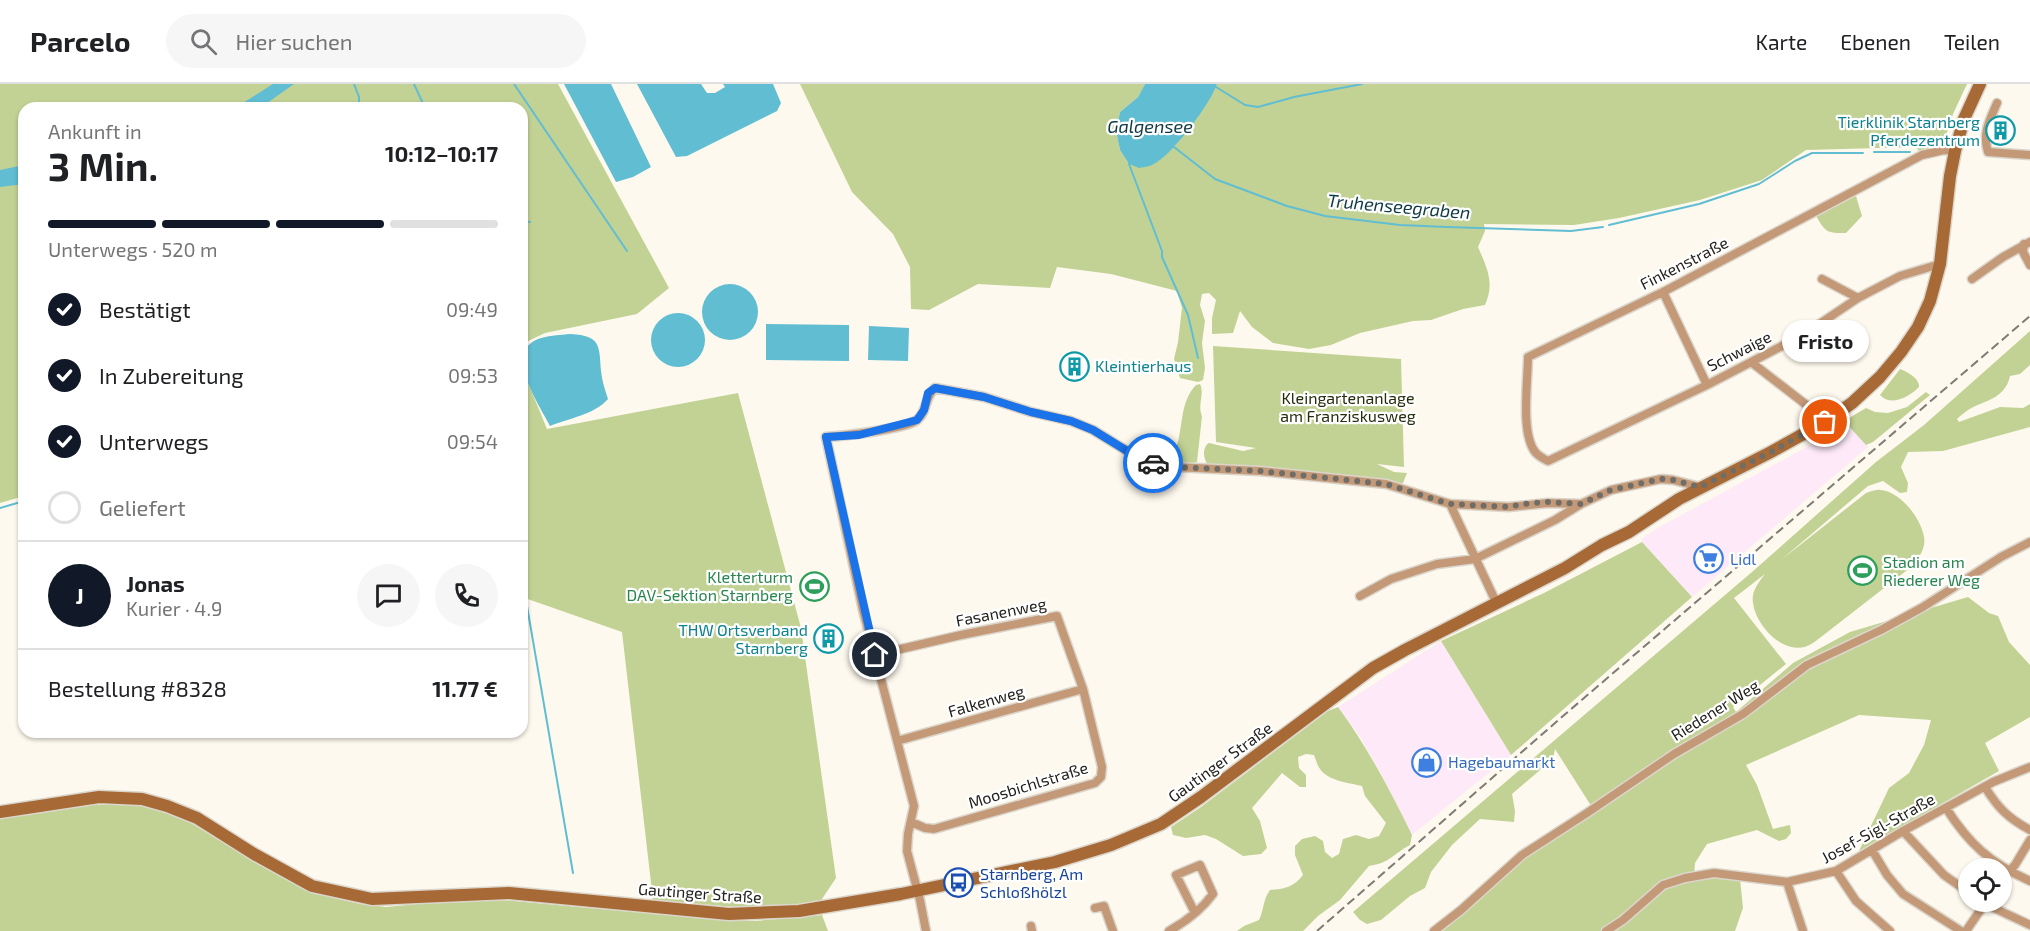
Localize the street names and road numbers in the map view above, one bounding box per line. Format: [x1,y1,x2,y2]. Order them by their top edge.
street label: Finkenstraße [1636,232,1731,293]
street label: Schwaige [1704,326,1774,375]
street label: Fasanenweg [954,593,1048,630]
street label: Riedener Weg [1667,675,1762,744]
street label: Falkenweg [946,681,1026,720]
street label: Gautinger Straße [1164,717,1275,806]
street label: Moosbichlstraße [966,757,1090,812]
street label: Josef-Sigl-Straße [1818,789,1938,867]
street label: Gautinger Straße [638,879,763,906]

